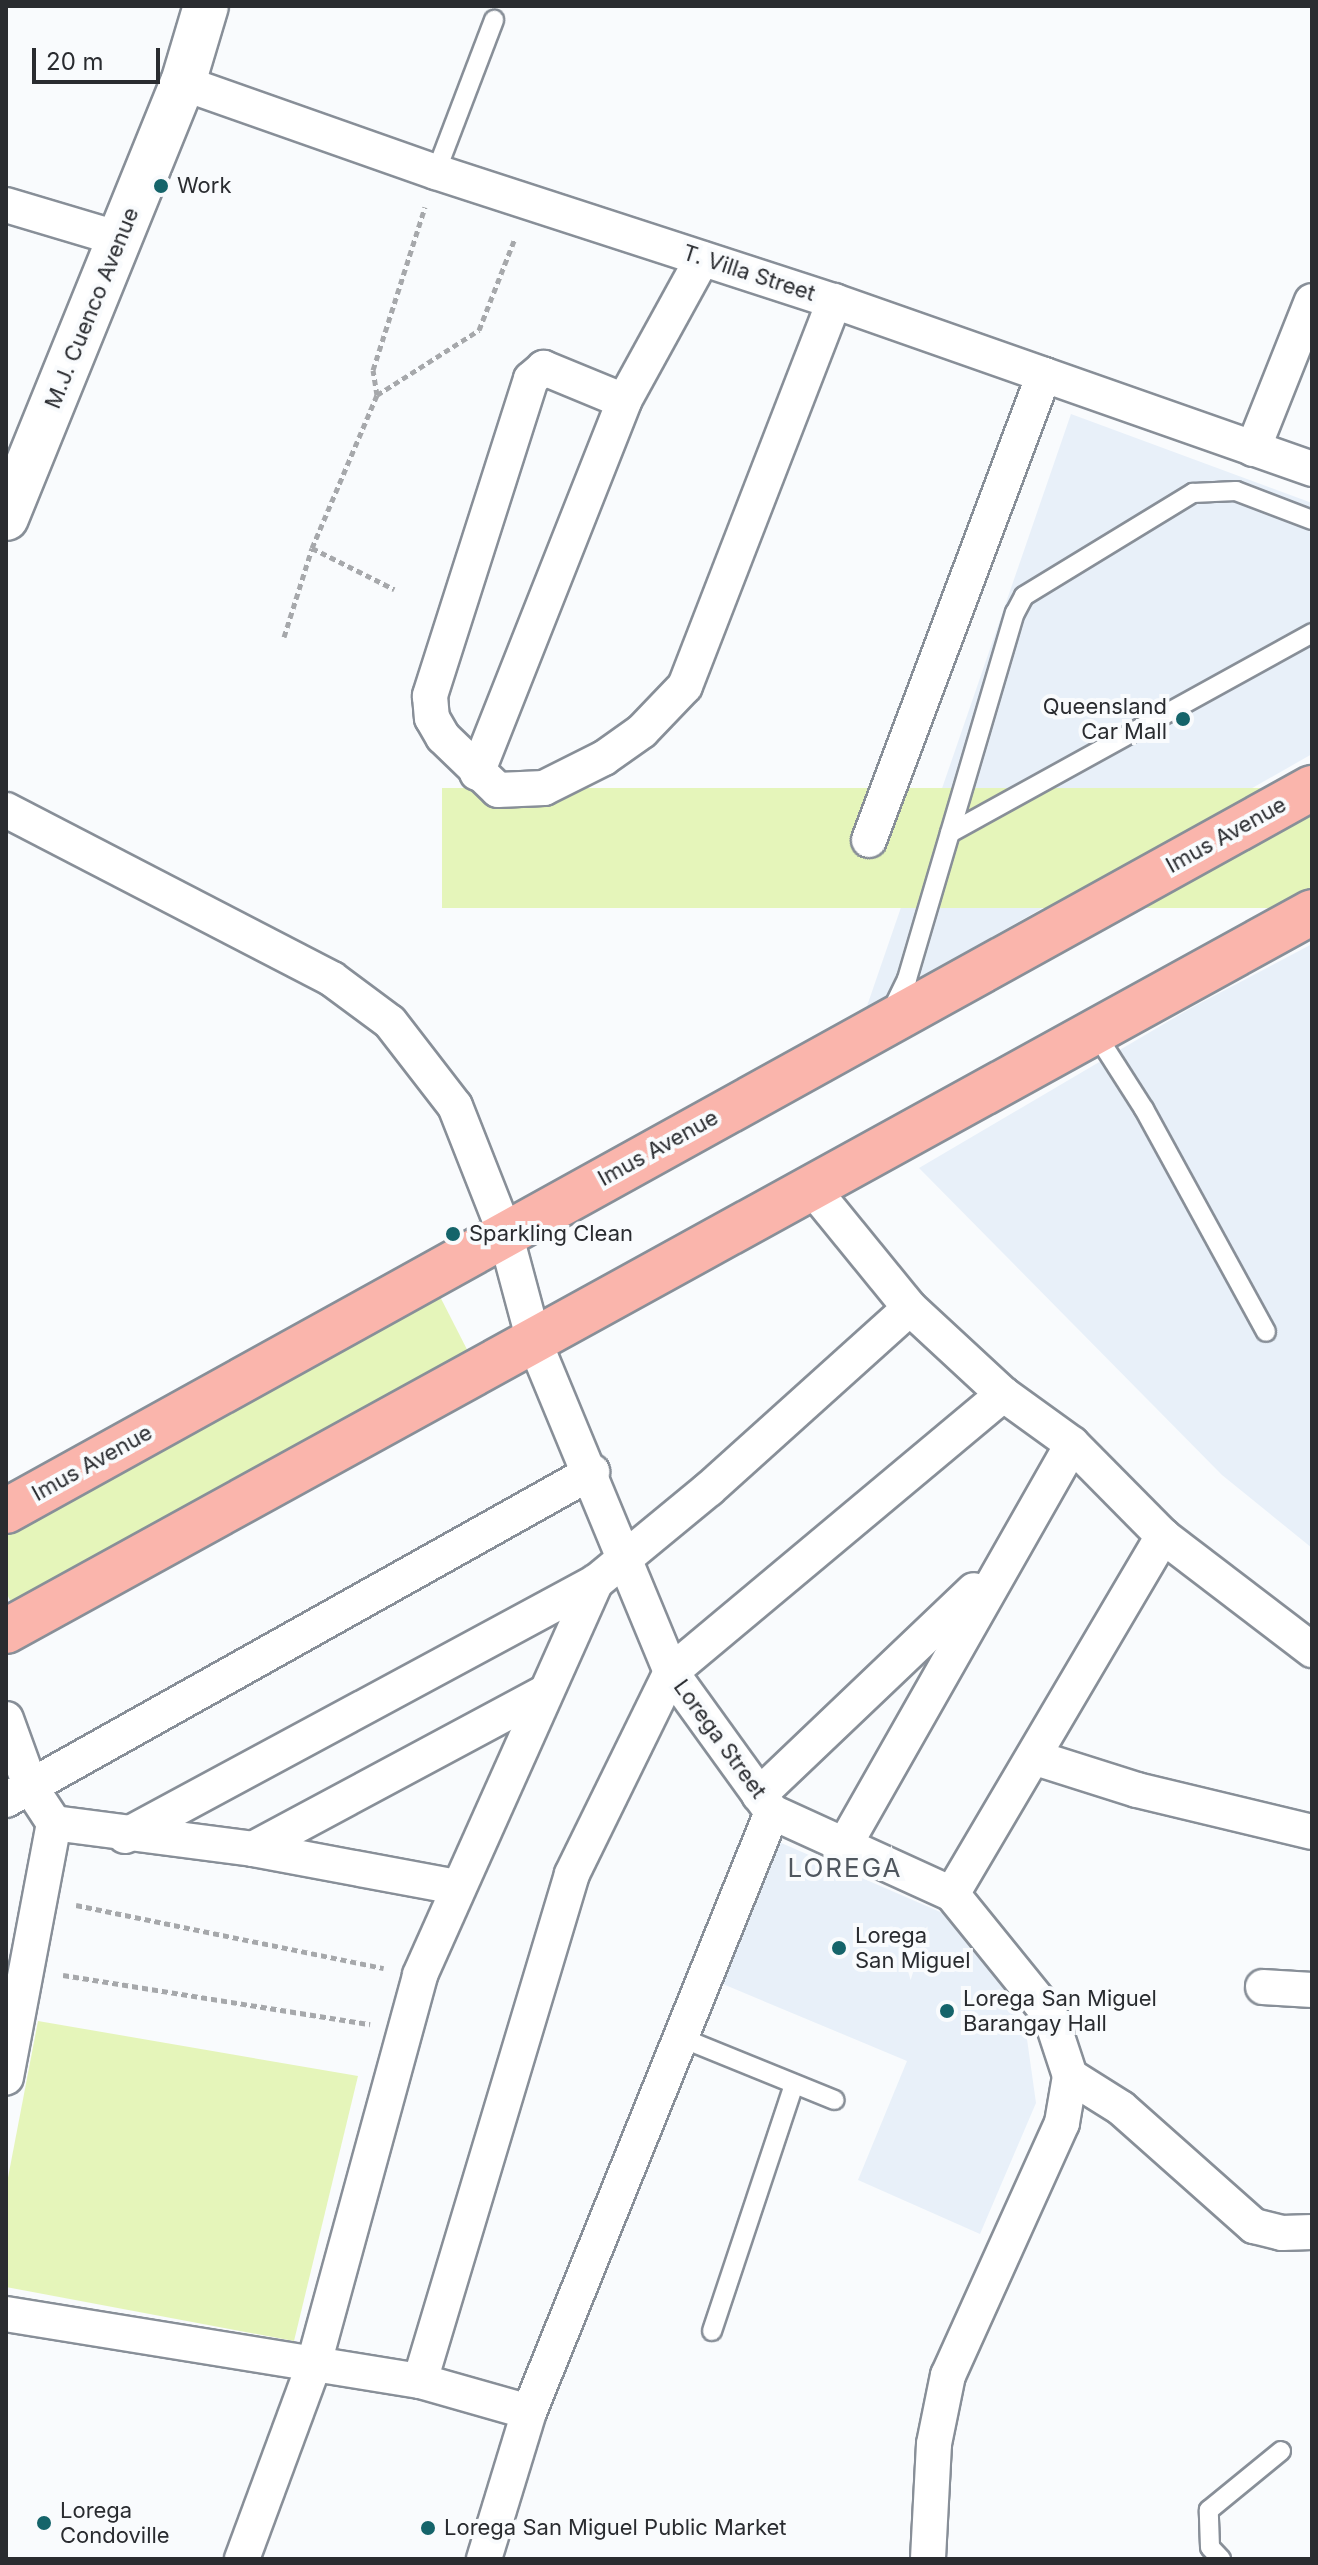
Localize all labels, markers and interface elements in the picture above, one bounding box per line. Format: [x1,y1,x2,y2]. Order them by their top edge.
scale bar [36,32,164,82]
text: 20 m [46,47,104,76]
place label: Work [177,173,231,199]
marker: Work [152,177,170,195]
street label: M.J. Cuenco Avenue [40,204,144,412]
street label: T. Villa Street [679,239,819,307]
place label: Queensland Car Mall [1043,693,1167,744]
marker: Queensland Car Mall [1174,710,1192,728]
street label: Imus Avenue [1161,791,1291,879]
street label: Imus Avenue [593,1104,723,1192]
place label: Sparkling Clean [469,1221,633,1247]
marker: Sparkling Clean [444,1225,462,1243]
street label: Imus Avenue [27,1419,157,1507]
street label: Lorega Street [668,1674,772,1804]
district label: LOREGA [788,1852,902,1884]
place label: Lorega San Miguel [855,1922,971,1974]
marker: Lorega San Miguel [830,1939,848,1957]
place label: Lorega San Miguel Barangay Hall [963,1985,1157,2036]
marker: Lorega San Miguel Barangay Hall [938,2002,956,2020]
place label: Lorega Condoville [60,2497,170,2548]
marker: Lorega Condoville [35,2514,53,2532]
place label: Lorega San Miguel Public Market [444,2515,787,2541]
marker: Lorega San Miguel Public Market [419,2519,437,2537]

